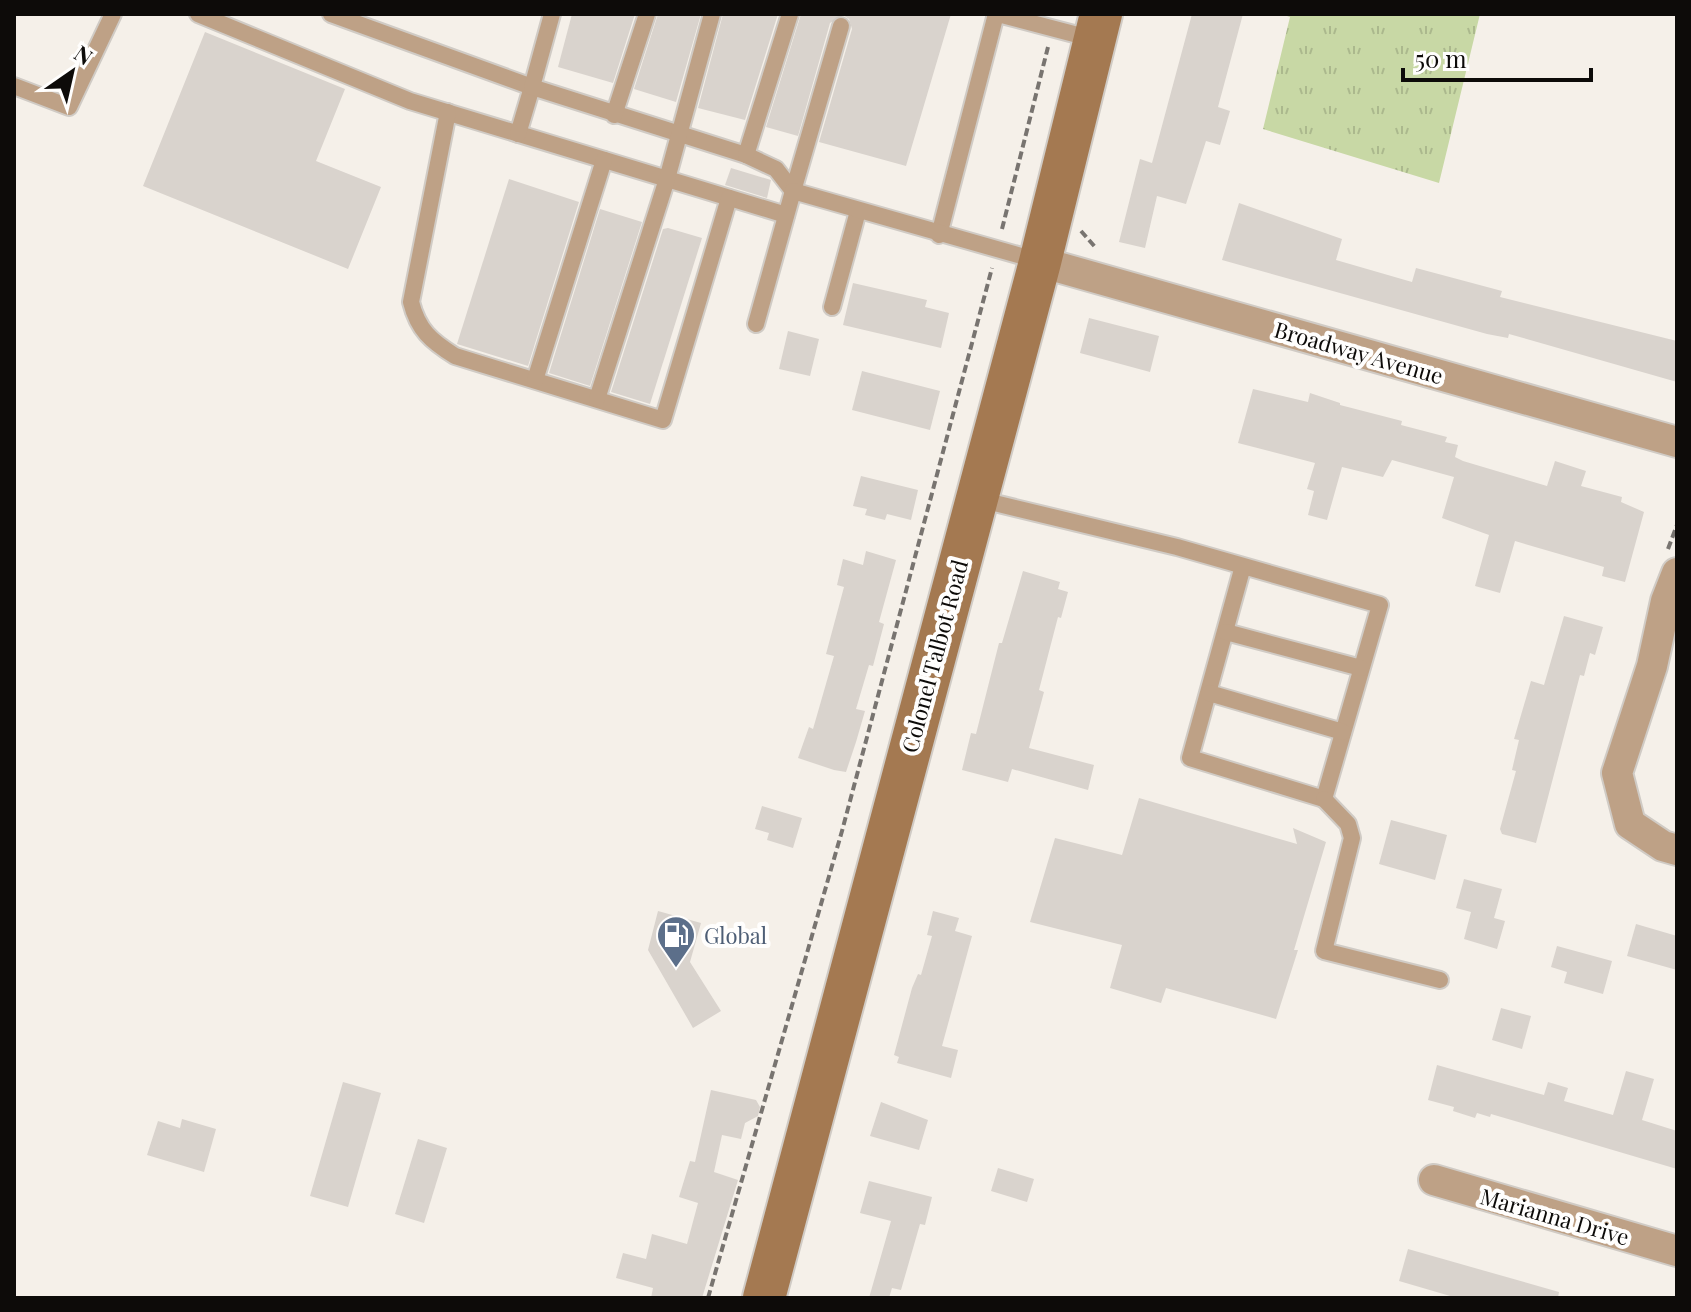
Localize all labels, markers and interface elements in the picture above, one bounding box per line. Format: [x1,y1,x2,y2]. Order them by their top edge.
north arrow [32,32,112,112]
scale bar [1403,32,1591,82]
text: N [69,38,99,72]
text: 50 m [1415,42,1467,74]
street label: Broadway Avenue [1271,314,1447,390]
street label: Colonel Talbot Road [894,556,974,756]
fuel station icon: Global [655,914,697,969]
place label: Global [704,920,767,950]
street label: Marianna Drive [1477,1180,1633,1252]

